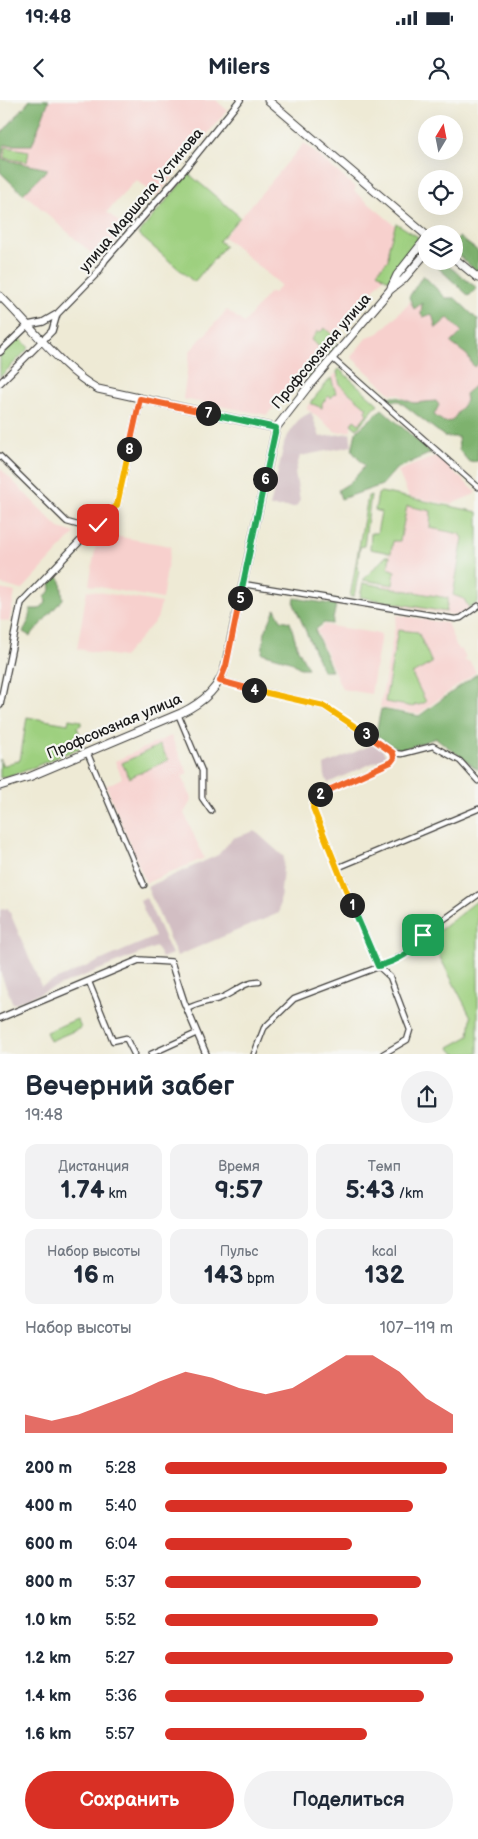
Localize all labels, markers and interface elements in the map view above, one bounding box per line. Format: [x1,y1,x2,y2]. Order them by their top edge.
text: 19:48 [25,6,71,29]
icon: back [25,54,53,82]
text: Milers [208,54,270,81]
icon: person [425,54,453,82]
north arrow [418,115,462,160]
map controls [418,115,463,270]
street label: улица Маршала Устинова [75,124,208,276]
button: locate [418,170,463,215]
button: layers [418,225,463,270]
street label: Профсоюзная улица [268,290,375,413]
pin: 7 [196,400,220,426]
text: 7 [205,405,212,422]
pin: 8 [116,436,142,462]
text: 8 [125,441,134,458]
pin: 6 [252,466,278,492]
text: 6 [261,471,270,488]
pin [77,504,119,546]
icon: check [84,511,112,539]
pin: 5 [228,586,252,610]
text: 5 [236,590,245,607]
pin: 4 [242,678,266,702]
text: 4 [250,682,259,699]
street label: Профсоюзная улица [44,689,185,763]
pin: 3 [354,722,378,746]
text: 3 [362,726,371,743]
pin: 2 [308,782,332,806]
text: 2 [316,786,325,803]
pin: 1 [340,892,364,918]
text: 1 [350,897,355,914]
pin [402,914,444,956]
icon: arrive [409,921,437,949]
text: Вечерний забег [25,1070,234,1103]
button: share [401,1071,453,1123]
text: 19:48 [25,1106,63,1125]
text: Дистанция [58,1158,129,1175]
text: Время [218,1158,260,1175]
text: Темп [368,1158,401,1175]
text: 1.74 [60,1175,105,1206]
text: 9:57 [215,1175,263,1206]
text: 5:43 [345,1175,395,1206]
text: km [105,1185,127,1202]
text: /km [395,1185,423,1202]
text: Набор высоты [47,1243,140,1260]
text: Пульс [220,1243,258,1260]
text: kcal [372,1243,397,1260]
text: 16 [73,1260,99,1291]
text: 143 [203,1260,243,1291]
text: 132 [364,1260,404,1291]
text: m [99,1270,114,1287]
text: bpm [243,1270,275,1287]
text: Набор высоты [25,1319,132,1338]
text: 107–119 m [380,1319,453,1338]
text: 200 m [25,1459,72,1478]
text: 5:28 [105,1459,136,1478]
text: 400 m [25,1497,72,1516]
text: 5:40 [105,1497,137,1516]
text: 600 m [25,1535,73,1554]
text: 6:04 [105,1535,137,1554]
text: 800 m [25,1573,73,1592]
text: 5:37 [105,1573,135,1592]
text: 1.0 km [25,1611,72,1630]
text: 5:52 [105,1611,136,1630]
text: 1.2 km [25,1649,71,1668]
text: 5:27 [105,1649,135,1668]
text: 1.4 km [25,1687,71,1706]
text: 5:36 [105,1687,137,1706]
text: 1.6 km [25,1725,71,1744]
text: 5:57 [105,1725,134,1744]
button: Сохранить [25,1771,234,1829]
button: Поделиться [244,1771,453,1829]

